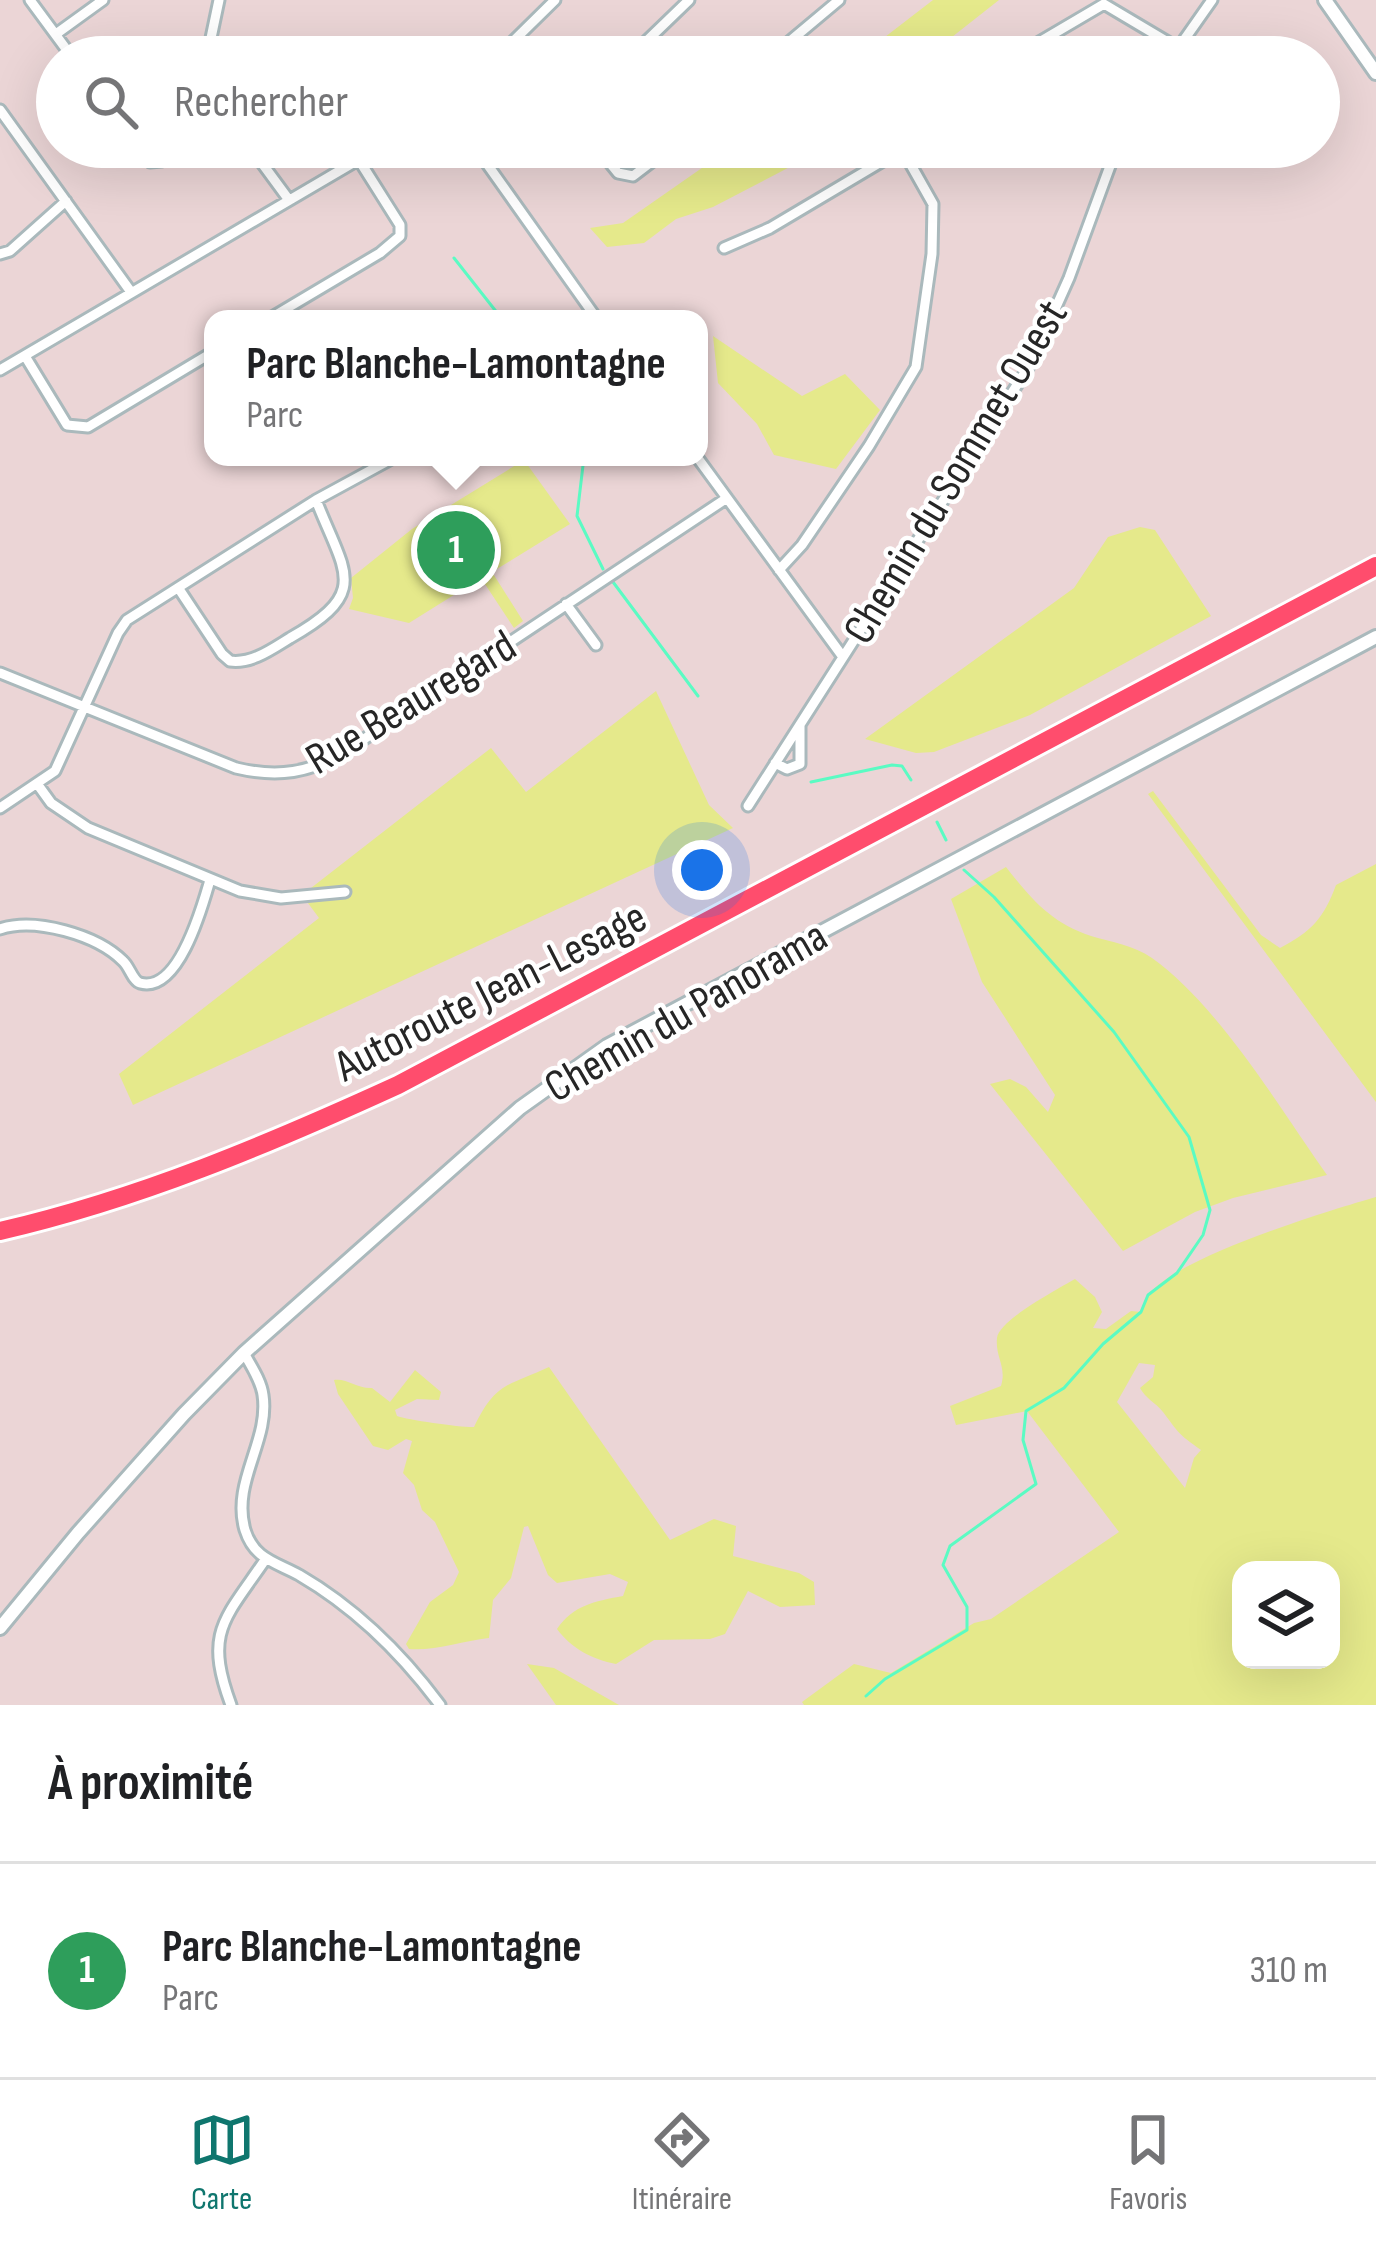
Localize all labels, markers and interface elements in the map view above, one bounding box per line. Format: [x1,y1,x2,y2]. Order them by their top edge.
search box [36,36,1340,168]
icon: search [78,69,144,135]
text: Rechercher [174,75,348,130]
street label: Chemin du Sommet Ouest [832,291,1080,654]
popup [204,310,708,466]
text: Parc Blanche-Lamontagne [246,337,666,392]
text: Parc [246,392,303,439]
pin: 1 [417,505,495,595]
street label: Rue Beauregard [296,619,526,787]
your location [672,840,732,900]
street label: Autoroute Jean-Lesage [325,890,656,1095]
street label: Chemin du Panorama [535,909,837,1115]
map controls [1232,1561,1340,1669]
button: layers [1232,1561,1340,1669]
text: À proximité [48,1753,253,1814]
text: Parc Blanche-Lamontagne [162,1920,582,1975]
text: 1 [79,1947,95,1994]
text: 310 m [1249,1947,1328,1994]
text: Parc [162,1975,219,2022]
tab: Carte [189,2107,255,2219]
tab: Itinéraire [632,2107,732,2219]
tab: Favoris [1109,2107,1187,2219]

